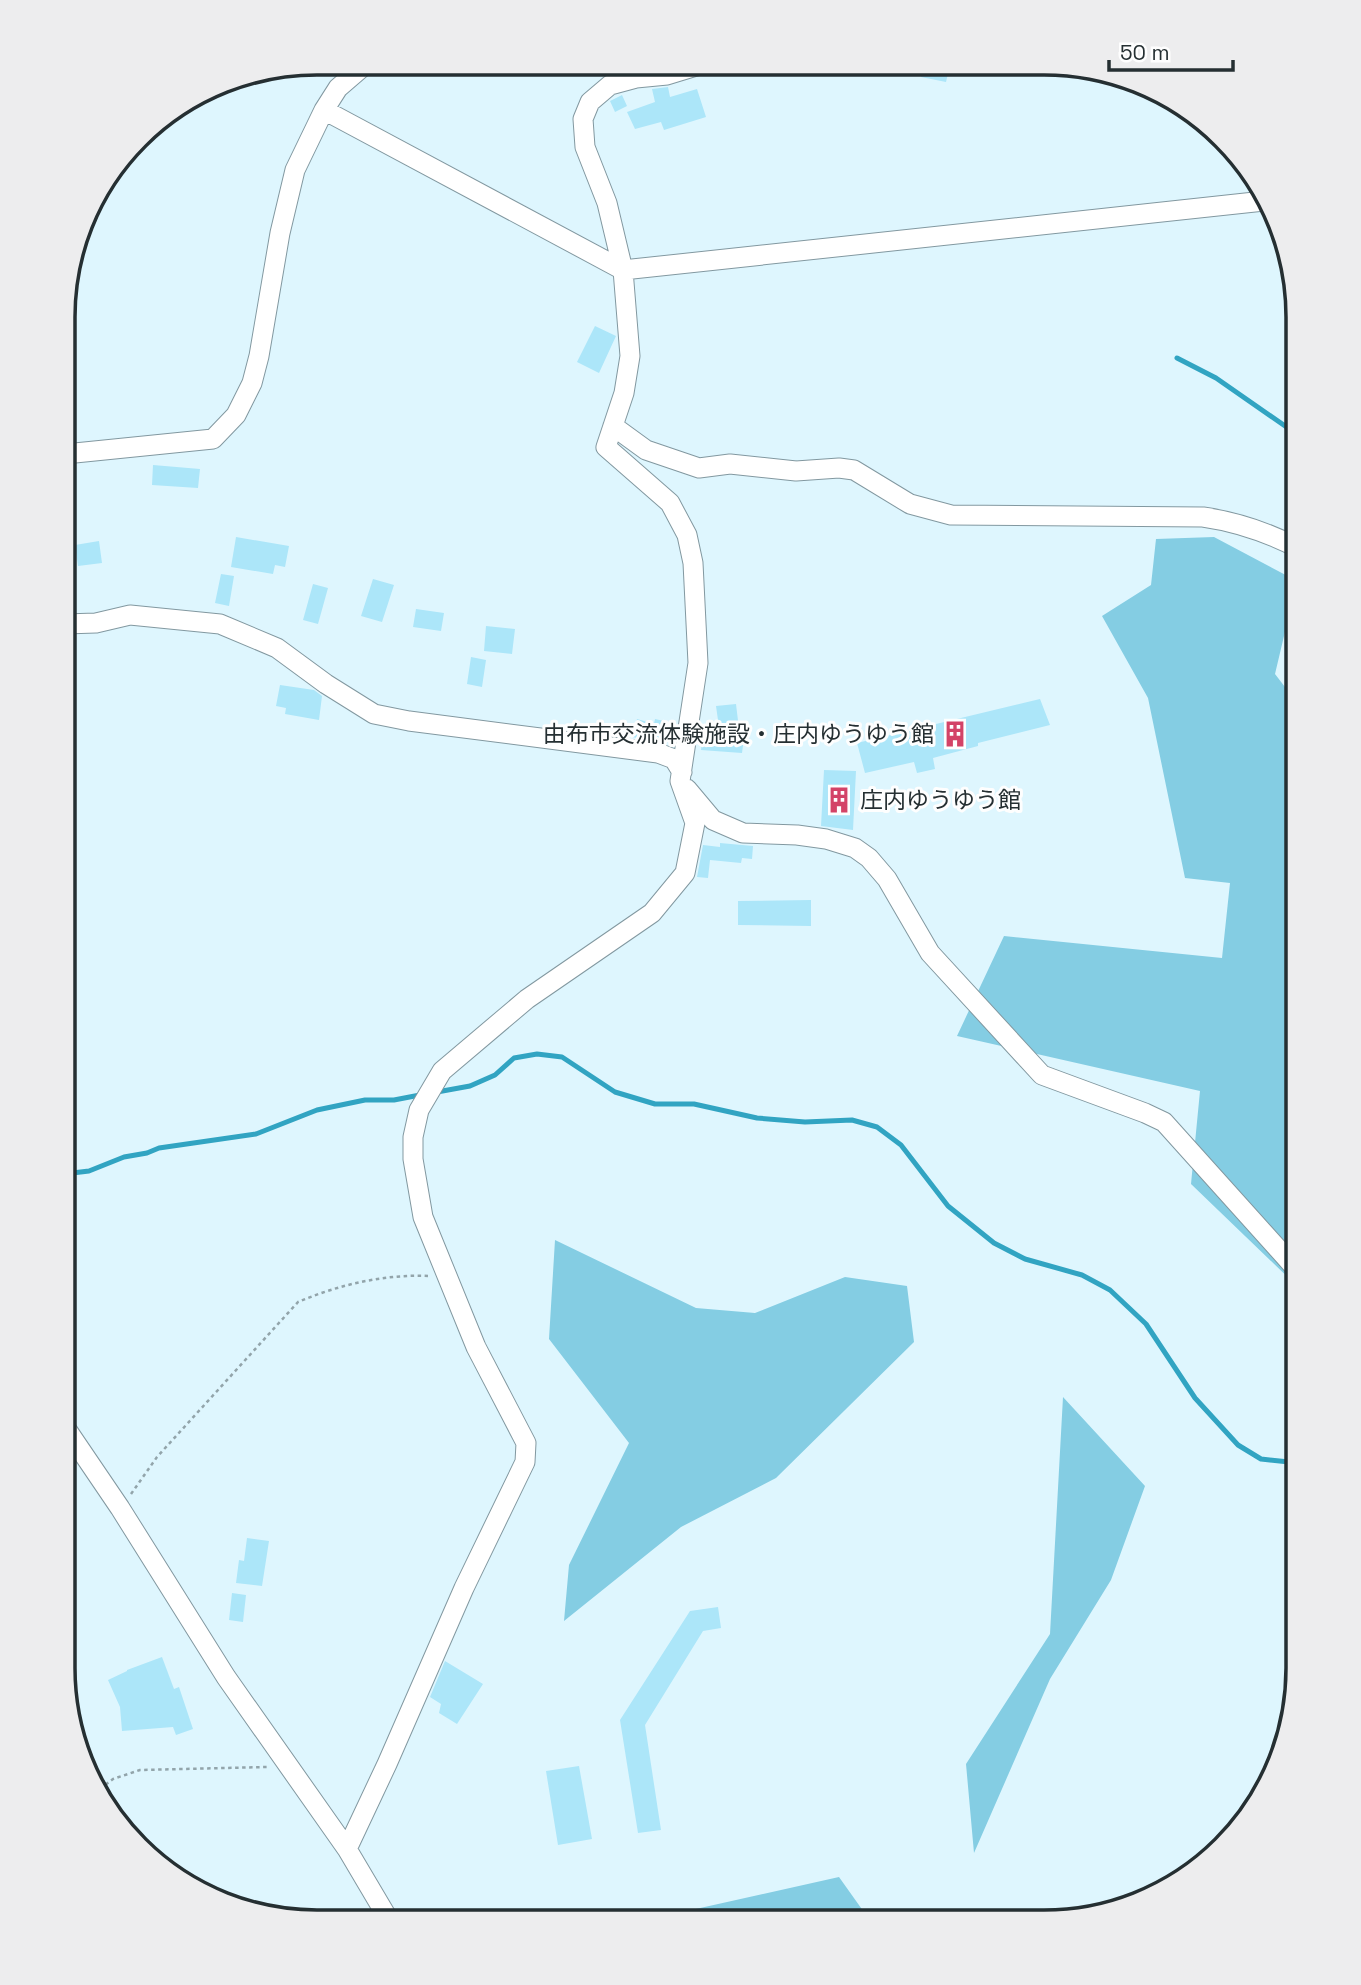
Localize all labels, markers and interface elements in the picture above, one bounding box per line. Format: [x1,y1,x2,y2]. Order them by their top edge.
scale bar [1109,28,1233,72]
text: 50 m [1120,39,1170,66]
place label: 由布市交流体験施設・庄内ゆうゆう館 [543,719,934,749]
building icon: 由布市交流体験施設・庄内ゆうゆう館 [940,719,970,749]
building icon: 庄内ゆうゆう館 [824,785,854,815]
place label: 庄内ゆうゆう館 [860,785,1021,815]

